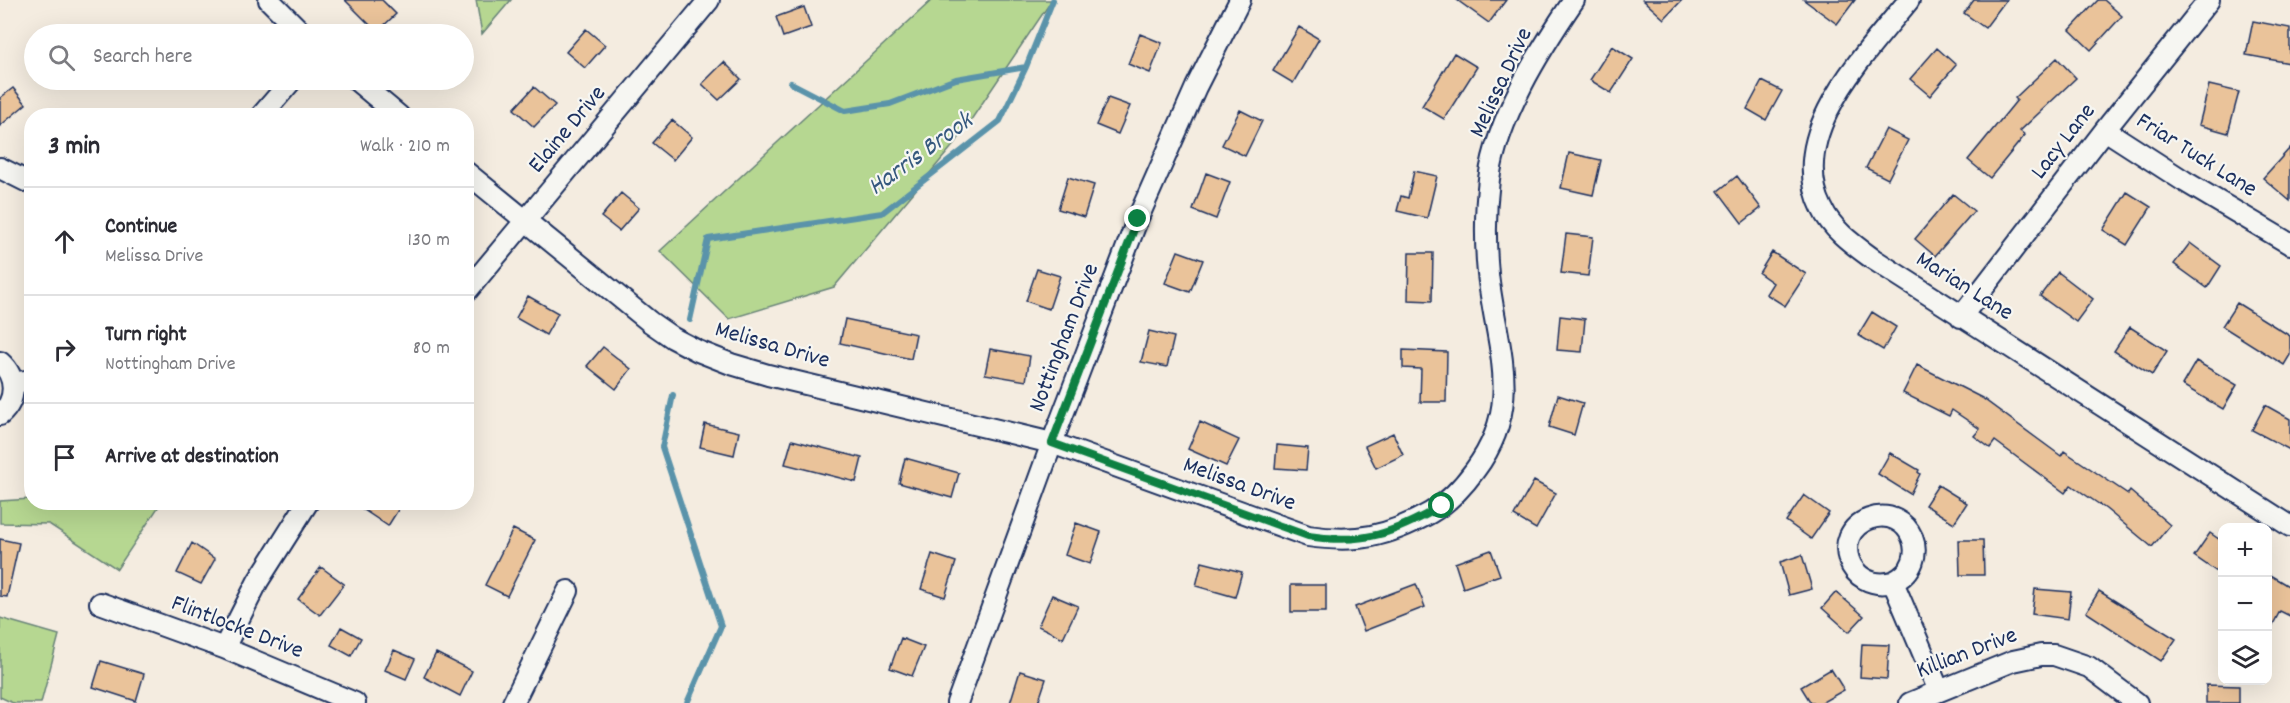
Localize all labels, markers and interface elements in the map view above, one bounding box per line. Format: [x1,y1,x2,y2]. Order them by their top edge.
street label: Melissa Drive [1462,22,1542,144]
search box [24,24,474,90]
icon: search [45,41,78,74]
text: Search here [93,42,192,73]
street label: Elaine Drive [521,79,615,181]
street label: Lacy Lane [2023,97,2105,187]
water label: Harris Brook [861,103,983,206]
street label: Friar Tuck Lane [2129,105,2263,207]
text: 3 min [48,129,100,166]
text: Walk · 210 m [360,133,450,161]
route end [1124,205,1150,231]
text: Continue [105,212,177,243]
icon: ahead [48,225,81,258]
text: 130 m [408,227,450,255]
text: Melissa Drive [105,243,203,271]
street label: Marian Lane [1909,244,2019,330]
street label: Nottingham Drive [1021,259,1109,417]
street label: Melissa Drive [711,313,833,379]
text: Turn right [105,320,187,351]
icon: right [48,333,81,366]
text: 80 m [413,335,450,363]
text: Nottingham Drive [105,351,236,379]
icon: arrive [48,441,81,474]
text: Arrive at destination [105,442,279,473]
street label: Melissa Drive [1178,449,1300,521]
route start [1428,492,1454,518]
map controls [2218,523,2272,685]
button: + [2218,523,2272,577]
button: − [2218,577,2272,631]
street label: Flintlocke Drive [166,587,308,669]
street label: Killian Drive [1912,619,2022,689]
button: layers [2218,631,2272,685]

